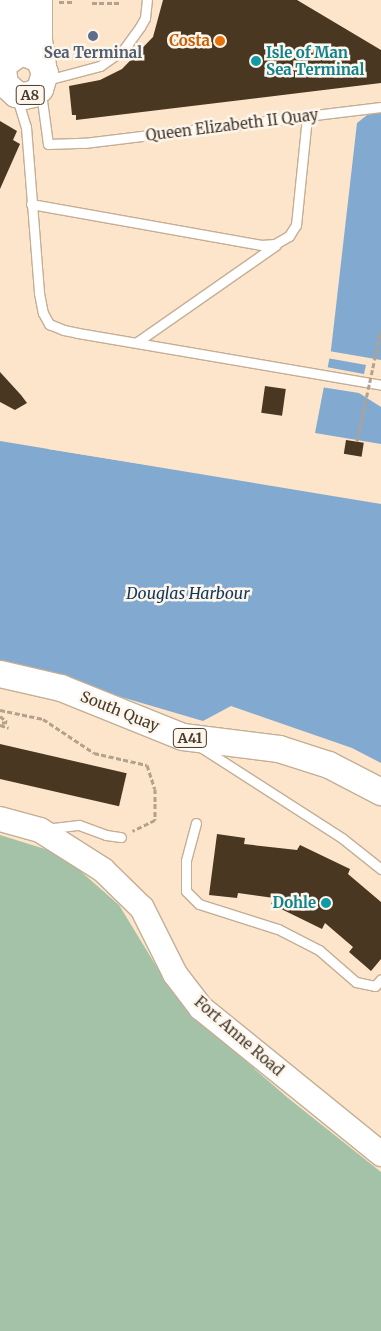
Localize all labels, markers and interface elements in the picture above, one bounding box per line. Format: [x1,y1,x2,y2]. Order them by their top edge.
marker: Sea Terminal [87,30,99,42]
place label: Costa [169,32,210,50]
marker: Costa [214,35,226,47]
place label: Isle of Man Sea Terminal [266,43,364,78]
place label: Sea Terminal [44,44,142,62]
marker: Isle of Man Sea Terminal [250,55,262,67]
road number: A8 [15,84,45,106]
street label: Queen Elizabeth II Quay [145,105,319,145]
water label: Douglas Harbour [126,583,250,603]
street label: South Quay [78,687,162,735]
road number: A41 [172,726,208,750]
place label: Dohle [273,894,316,912]
marker: Dohle [320,897,332,909]
street label: Fort Anne Road [191,993,287,1079]

